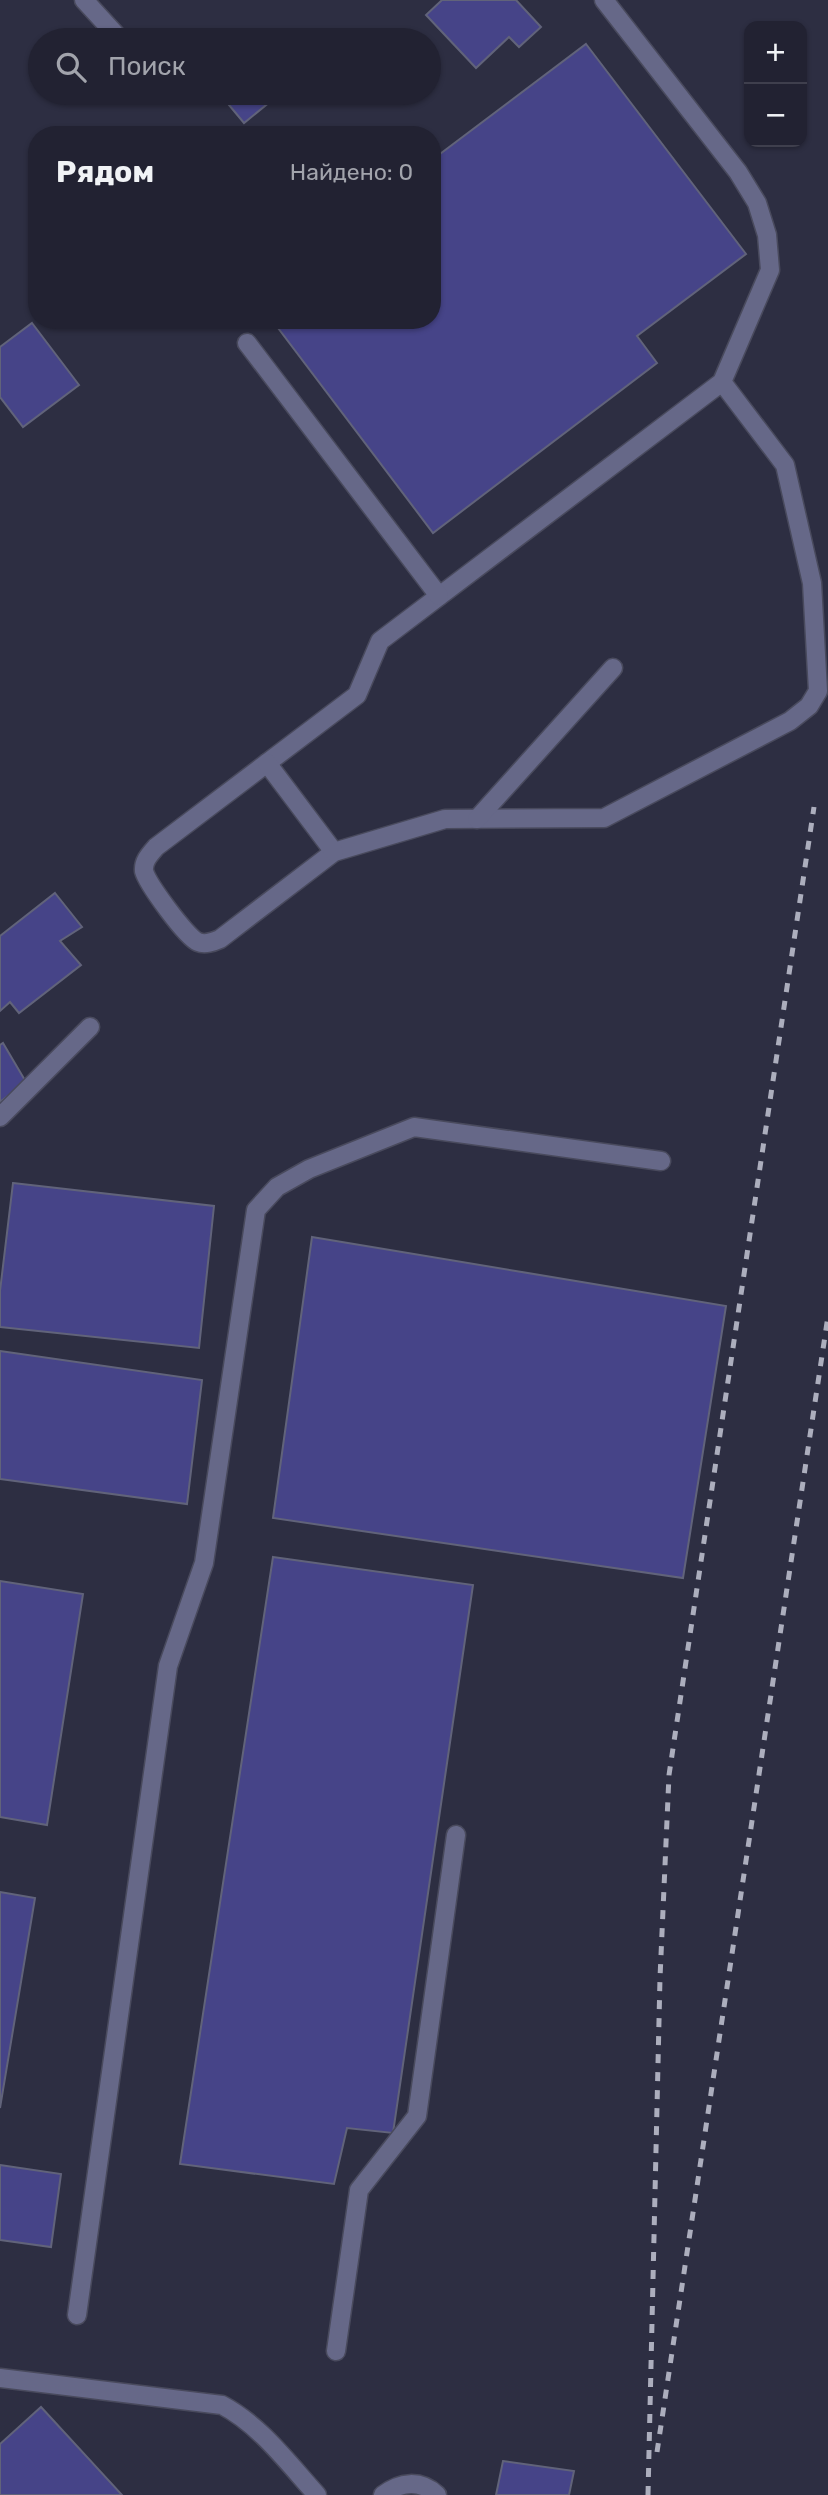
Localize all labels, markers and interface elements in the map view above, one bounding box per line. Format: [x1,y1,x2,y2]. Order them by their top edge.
map controls [744,21,807,147]
button: + [744,21,807,84]
search box [28,28,441,105]
icon: search [52,48,90,86]
text: Поиск [108,51,186,82]
button: − [744,84,807,147]
text: Рядом [56,154,154,190]
text: Найдено: 0 [290,158,413,186]

